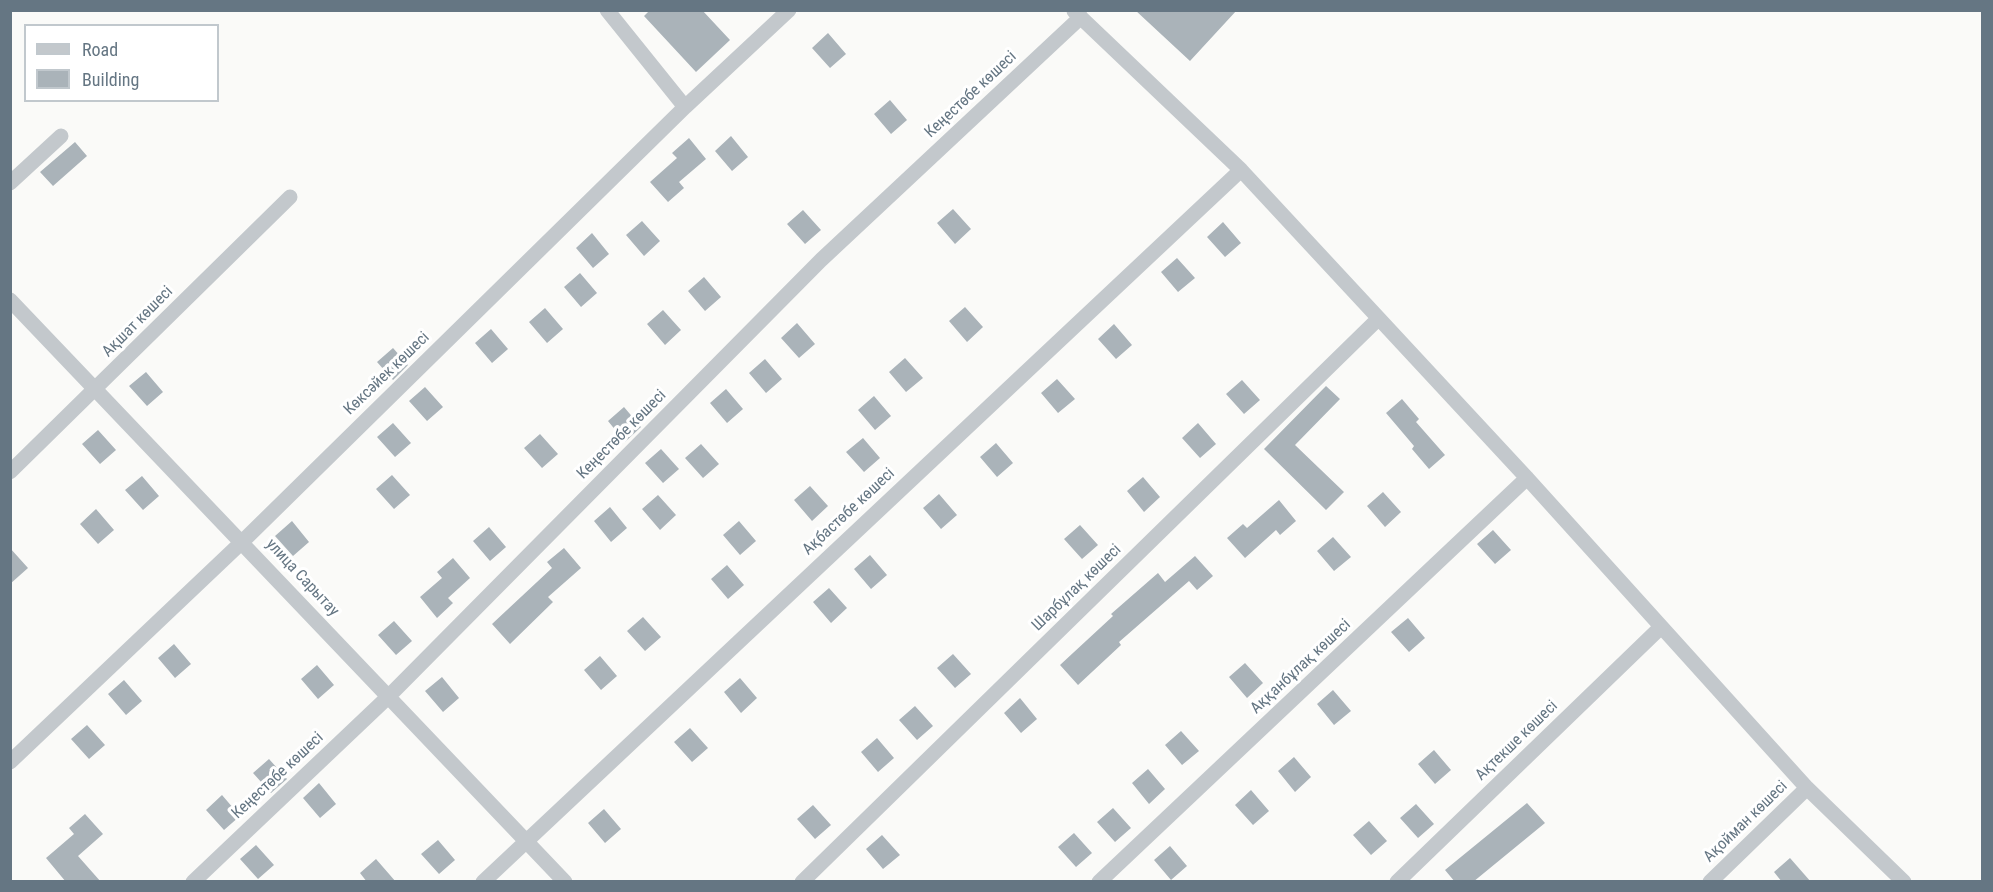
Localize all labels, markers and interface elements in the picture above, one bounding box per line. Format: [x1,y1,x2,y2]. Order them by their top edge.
legend [24,24,219,102]
text: Road [82,39,118,60]
street label: Кеңестөбе көшесі [921,48,1021,142]
text: Building [82,69,139,90]
street label: Ақшат көшесі [99,283,177,361]
street label: Көксәйек көшесі [340,328,434,420]
street label: Кеңестөбе көшесі [573,386,671,484]
street label: Ақбастөбе көшесі [799,464,899,560]
street label: улица Сарытау [261,535,343,621]
street label: Шарбұлақ көшесі [1028,541,1126,635]
street label: Аққанбұлақ көшесі [1247,616,1355,718]
street label: Ақтекше көшесі [1472,697,1562,785]
street label: Кеңестөбе көшесі [228,729,328,823]
street label: Ақойман көшесі [1700,777,1792,867]

